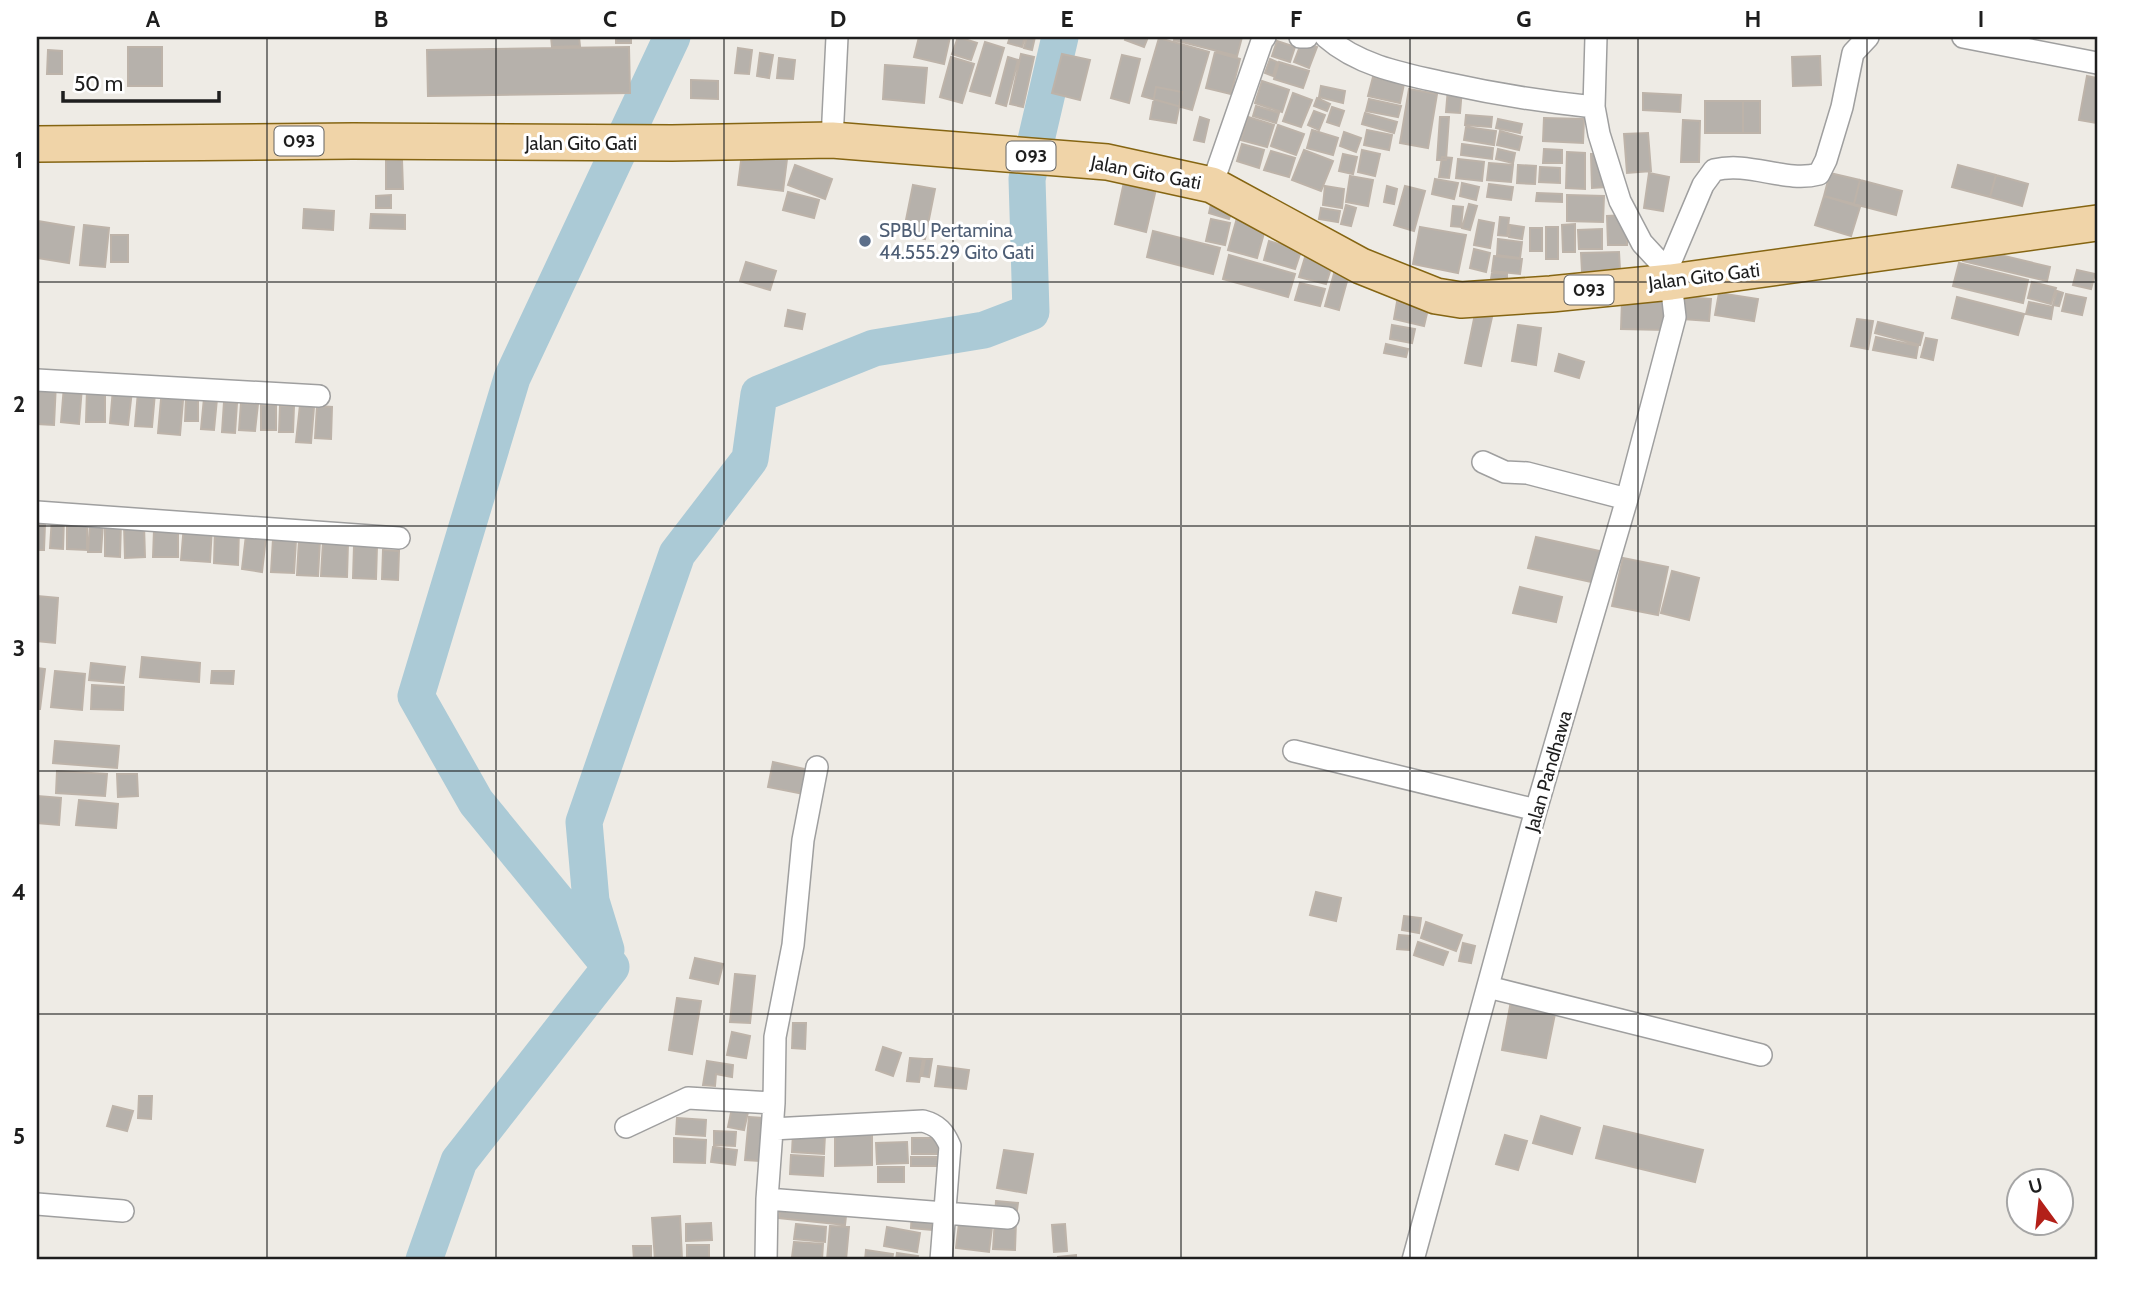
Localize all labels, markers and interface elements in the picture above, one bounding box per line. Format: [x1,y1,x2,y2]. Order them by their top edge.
text: A [146,5,161,33]
text: B [374,5,388,33]
text: C [603,5,617,33]
text: D [830,5,846,33]
text: E [1060,5,1074,33]
text: F [1290,5,1302,33]
text: G [1516,5,1532,33]
text: H [1745,5,1761,33]
text: I [1978,5,1984,33]
scale bar [63,60,219,104]
text: 50 m [74,71,123,96]
road number: 093 [274,126,324,156]
street label: Jalan Gito Gati [524,132,637,155]
road number: 093 [1006,141,1056,170]
text: 1 [15,146,23,174]
street label: Jalan Gito Gati [1088,150,1203,194]
place label: SPBU Pertamina 44.555.29 Gito Gati [879,219,1034,264]
marker: SPBU Pertamina 44.555.29 Gito Gati [857,233,873,249]
street label: Jalan Gito Gati [1646,258,1761,295]
road number: 093 [1564,276,1614,304]
text: 2 [13,390,25,418]
text: 3 [13,634,25,662]
street label: Jalan Pandhawa [1520,708,1577,835]
text: 4 [12,878,26,906]
text: 5 [13,1122,25,1150]
north arrow [2004,1168,2074,1238]
text: U [2026,1173,2045,1199]

